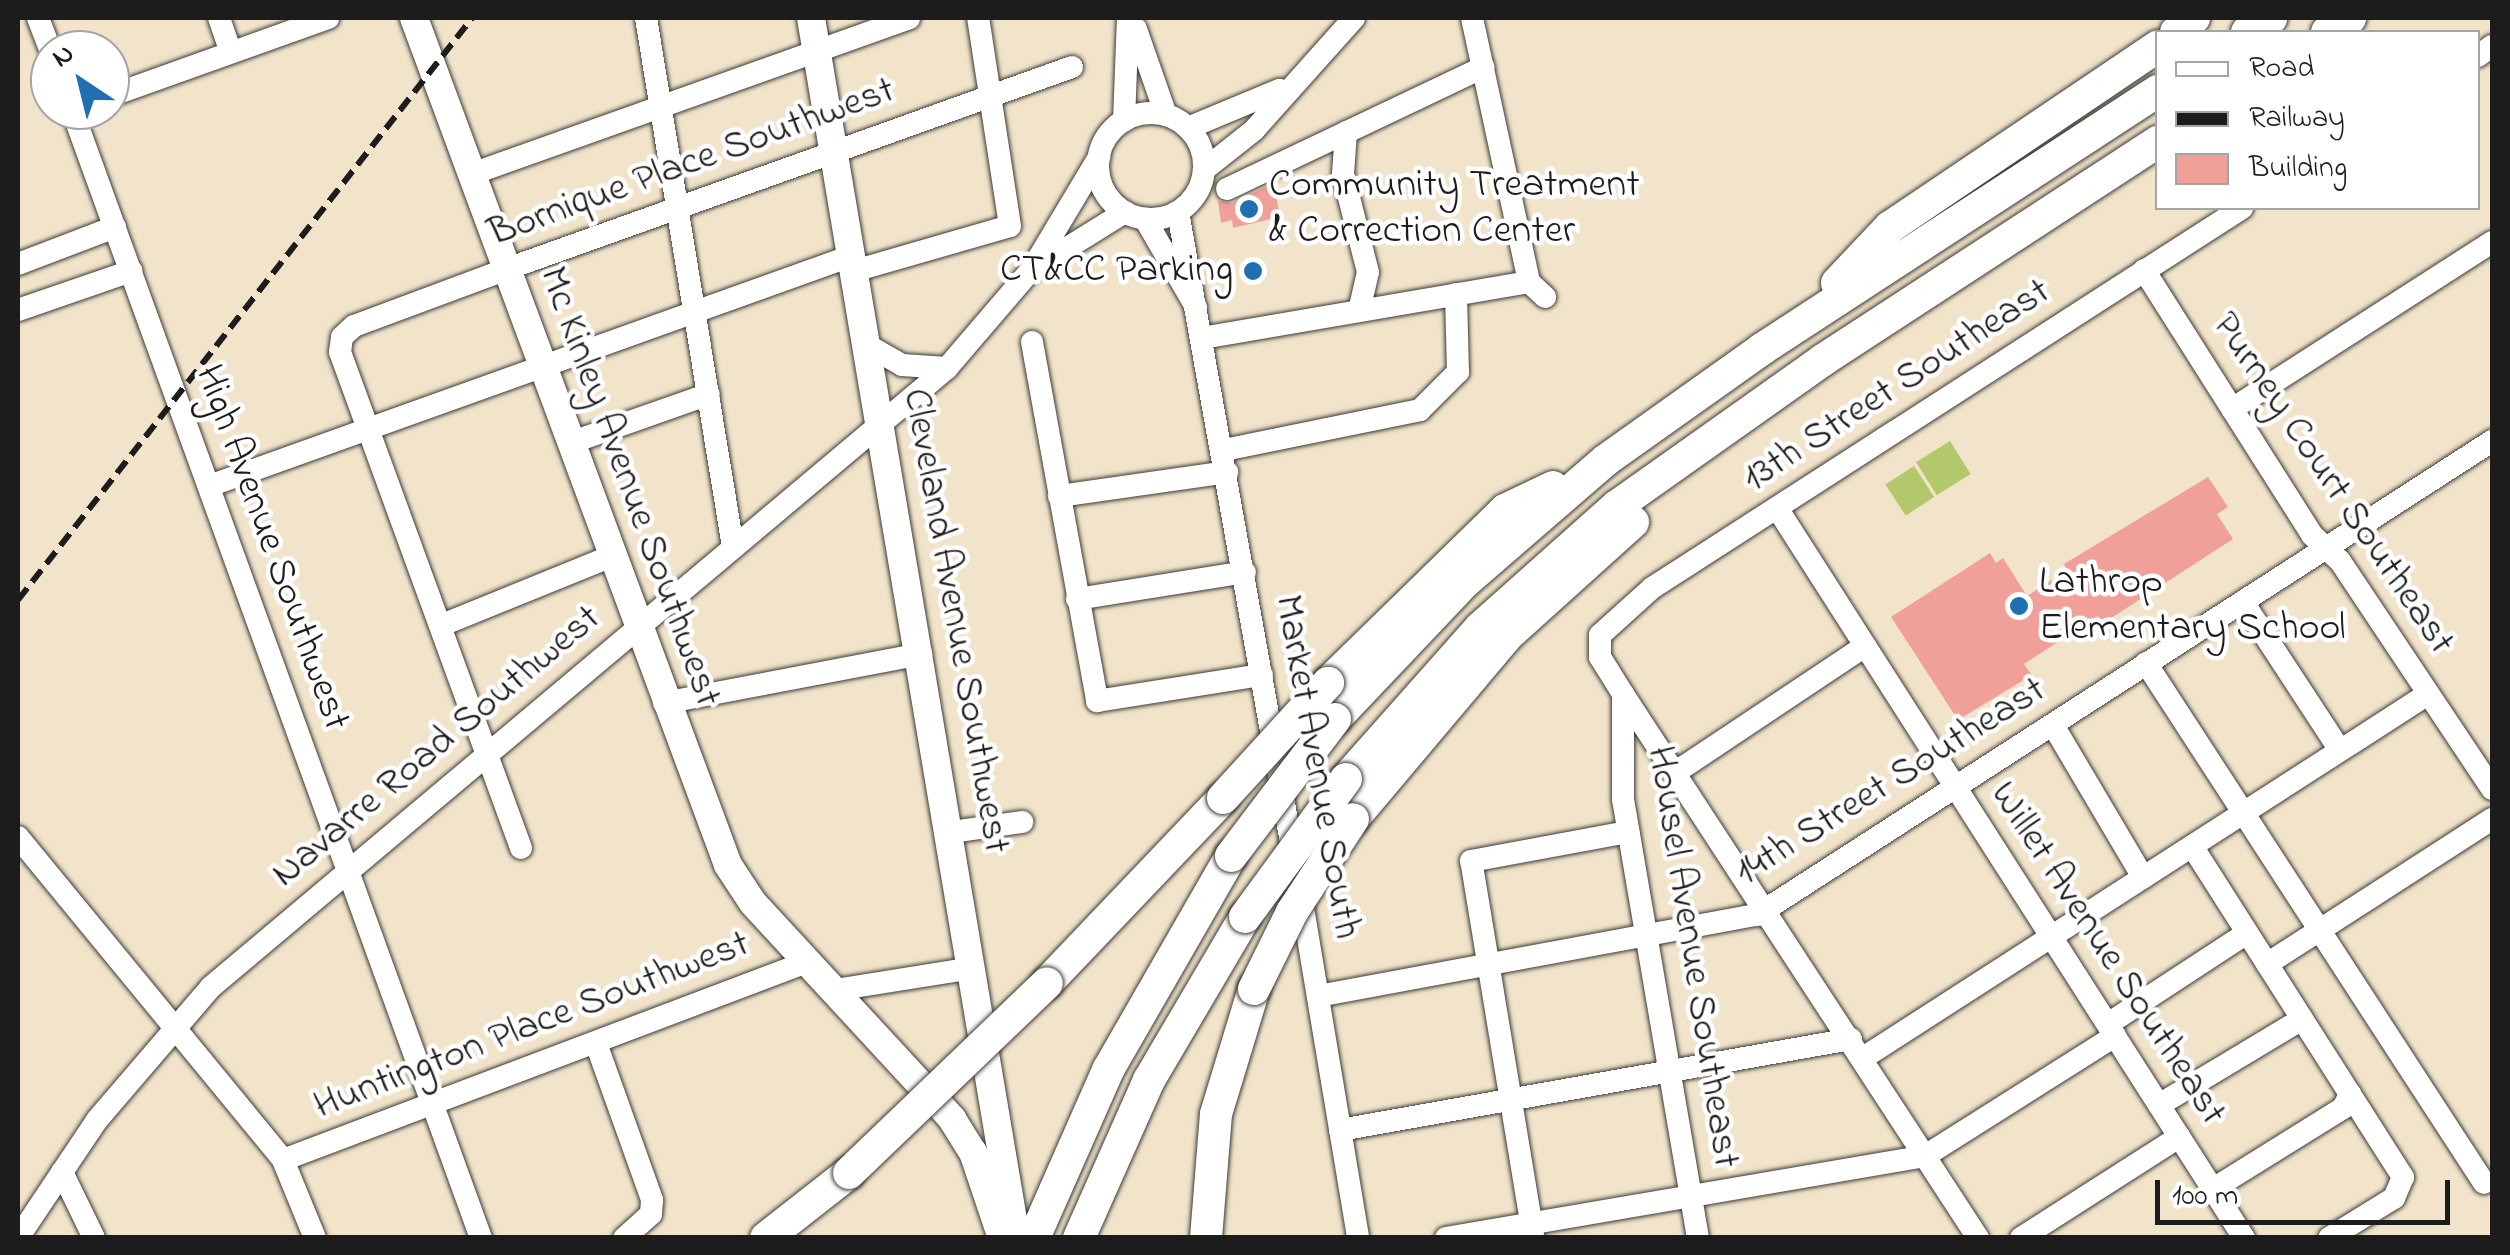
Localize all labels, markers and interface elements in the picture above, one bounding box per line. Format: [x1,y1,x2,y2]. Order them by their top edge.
north arrow [30,30,130,130]
legend [2155,30,2480,210]
text: N [44,34,83,79]
text: Road [2249,47,2314,91]
street label: Bornique Place Southwest [482,67,902,259]
text: Railway [2249,97,2345,141]
text: Building [2249,147,2347,191]
place label: Community Treatment & Correction Center [1269,162,1640,256]
marker: Community Treatment & Correction Center [1238,198,1260,220]
place label: CT&CC Parking [1000,247,1233,295]
marker: CT&CC Parking [1242,260,1264,282]
street label: Mc Kinley Avenue Southwest [527,261,731,713]
street label: 13th Street Southeast [1734,269,2060,503]
street label: Purney Court Southeast [2200,304,2464,664]
street label: High Avenue Southwest [183,359,359,737]
street label: Cleveland Avenue Southwest [890,385,1020,857]
place label: Lathrop Elementary School [2039,559,2346,653]
street label: Market Avenue South [1262,591,1370,943]
street label: Navarre Road Southwest [263,595,611,899]
marker: Lathrop Elementary School [2008,595,2030,617]
street label: 14th Street Southeast [1727,667,2055,897]
street label: Housel Avenue Southeast [1635,743,1749,1171]
street label: Willet Avenue Southeast [1978,773,2236,1135]
street label: Huntington Place Southwest [308,921,756,1131]
scale bar [2160,1160,2455,1222]
text: 100 m [2172,1175,2238,1219]

